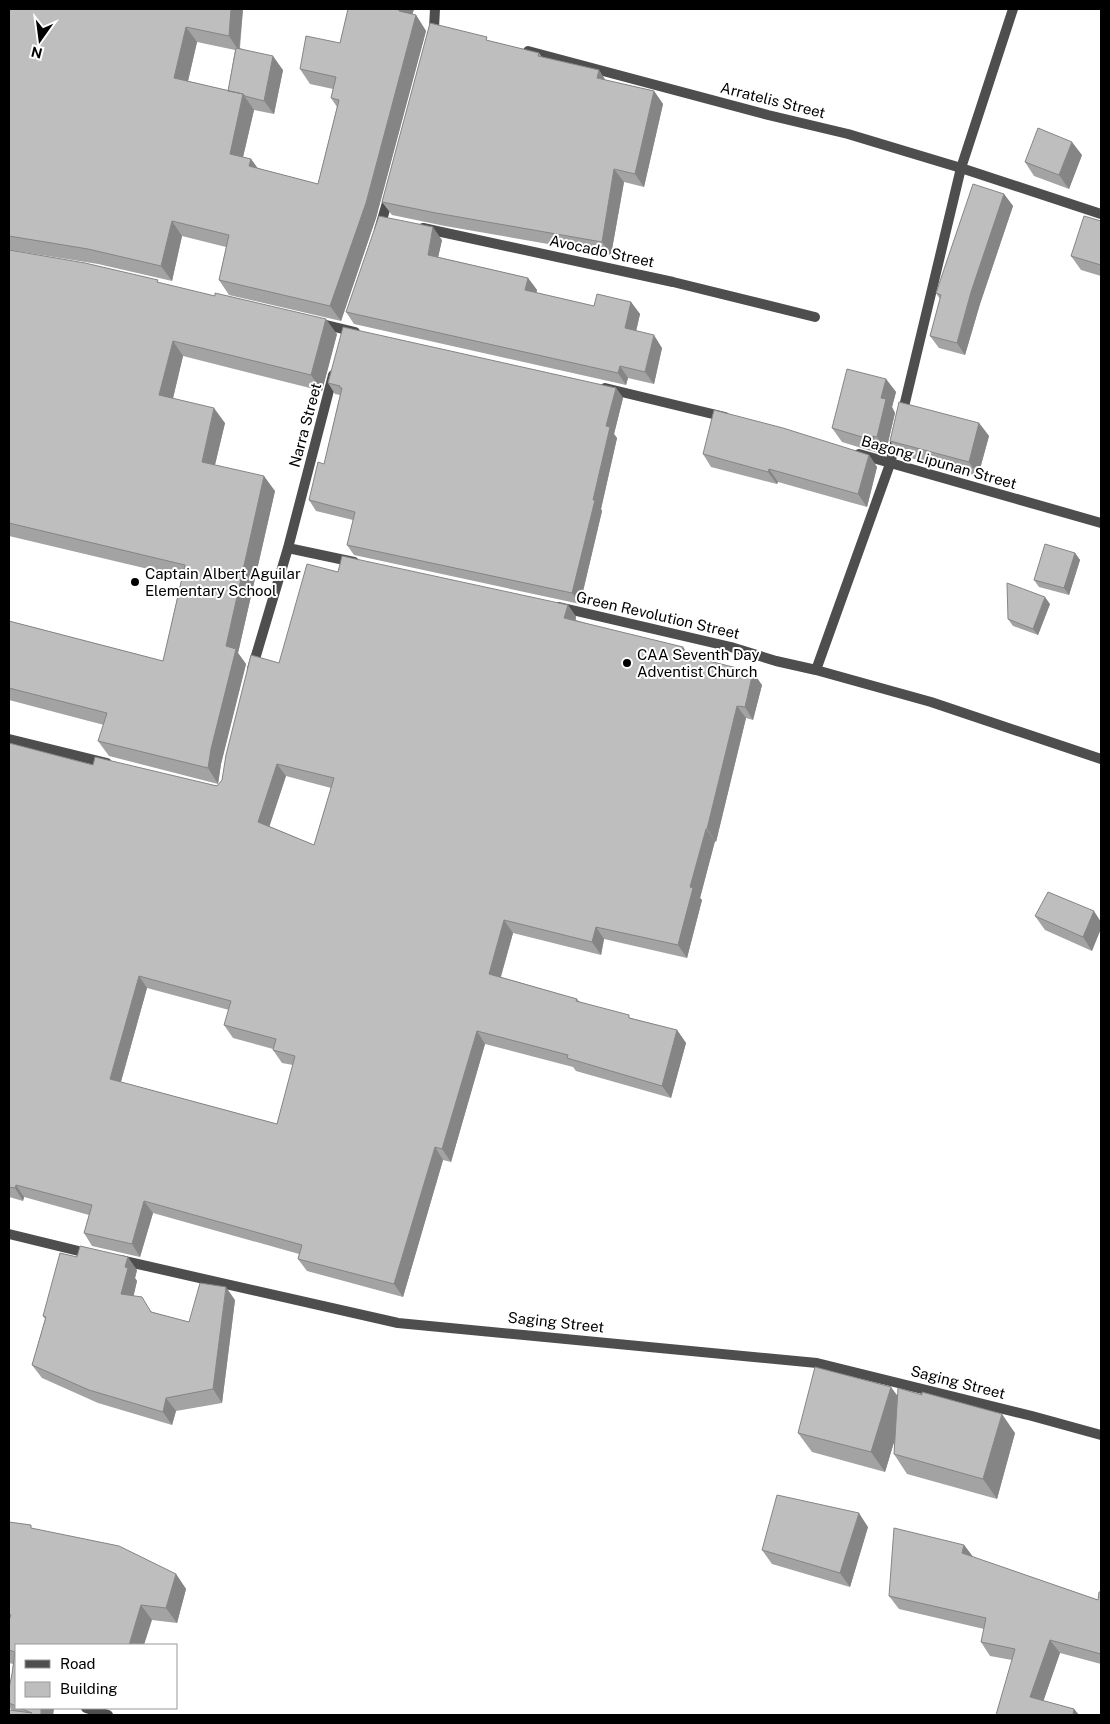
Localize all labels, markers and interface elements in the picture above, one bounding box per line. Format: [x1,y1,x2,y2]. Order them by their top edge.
north arrow [15,15,65,65]
text: N [30,44,44,62]
street label: Arratelis Street [719,79,827,121]
street label: Avocado Street [548,232,656,270]
street label: Narra Street [286,381,324,469]
street label: Bagong Lipunan Street [859,432,1019,492]
place label: Captain Albert Aguilar Elementary School [145,565,301,599]
marker: Captain Albert Aguilar Elementary School [129,576,141,588]
street label: Green Revolution Street [575,588,742,642]
place label: CAA Seventh Day Adventist Church [637,646,759,680]
marker: CAA Seventh Day Adventist Church [621,657,633,669]
street label: Saging Street [507,1308,605,1336]
street label: Saging Street [909,1362,1007,1402]
legend [15,1644,178,1709]
text: Road [60,1655,96,1672]
text: Building [60,1680,118,1697]

